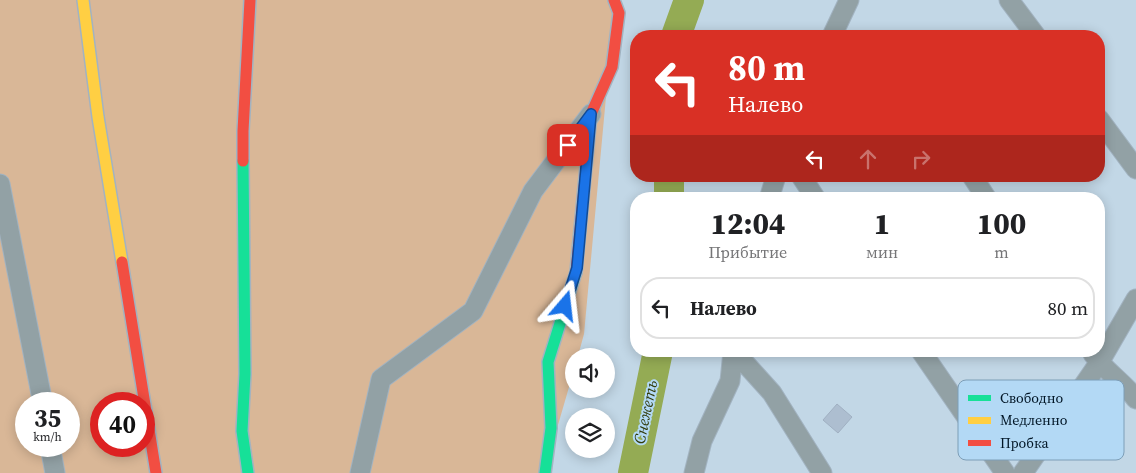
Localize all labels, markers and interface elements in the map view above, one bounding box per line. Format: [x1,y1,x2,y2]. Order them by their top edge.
text: 80 m [728,44,805,92]
icon: left [645,50,710,115]
text: Налево [728,89,803,119]
pin [547,124,589,166]
icon: arrive [554,131,582,159]
icon: left [801,145,829,173]
icon: ahead [854,145,882,173]
icon: right [907,145,935,173]
text: 12:04 [710,203,786,244]
text: 1 [874,203,890,244]
text: 100 [977,203,1026,244]
text: Прибытие [709,241,787,263]
text: мин [866,241,898,263]
text: m [994,241,1009,263]
position arrow [538,279,590,331]
icon: left [647,294,675,322]
text: Налево [690,295,757,321]
text: 80 m [1047,295,1088,321]
map controls [565,348,615,458]
button: sound [565,348,615,398]
water label: Снежеть [628,378,662,446]
legend [958,380,1124,460]
text: Свободно [1000,388,1063,408]
speed limit sign: 40 [90,392,155,457]
text: 35 [34,401,61,435]
button: layers [565,408,615,458]
text: Медленно [1000,410,1068,430]
text: km/h [33,429,62,445]
text: Пробка [1000,433,1049,453]

